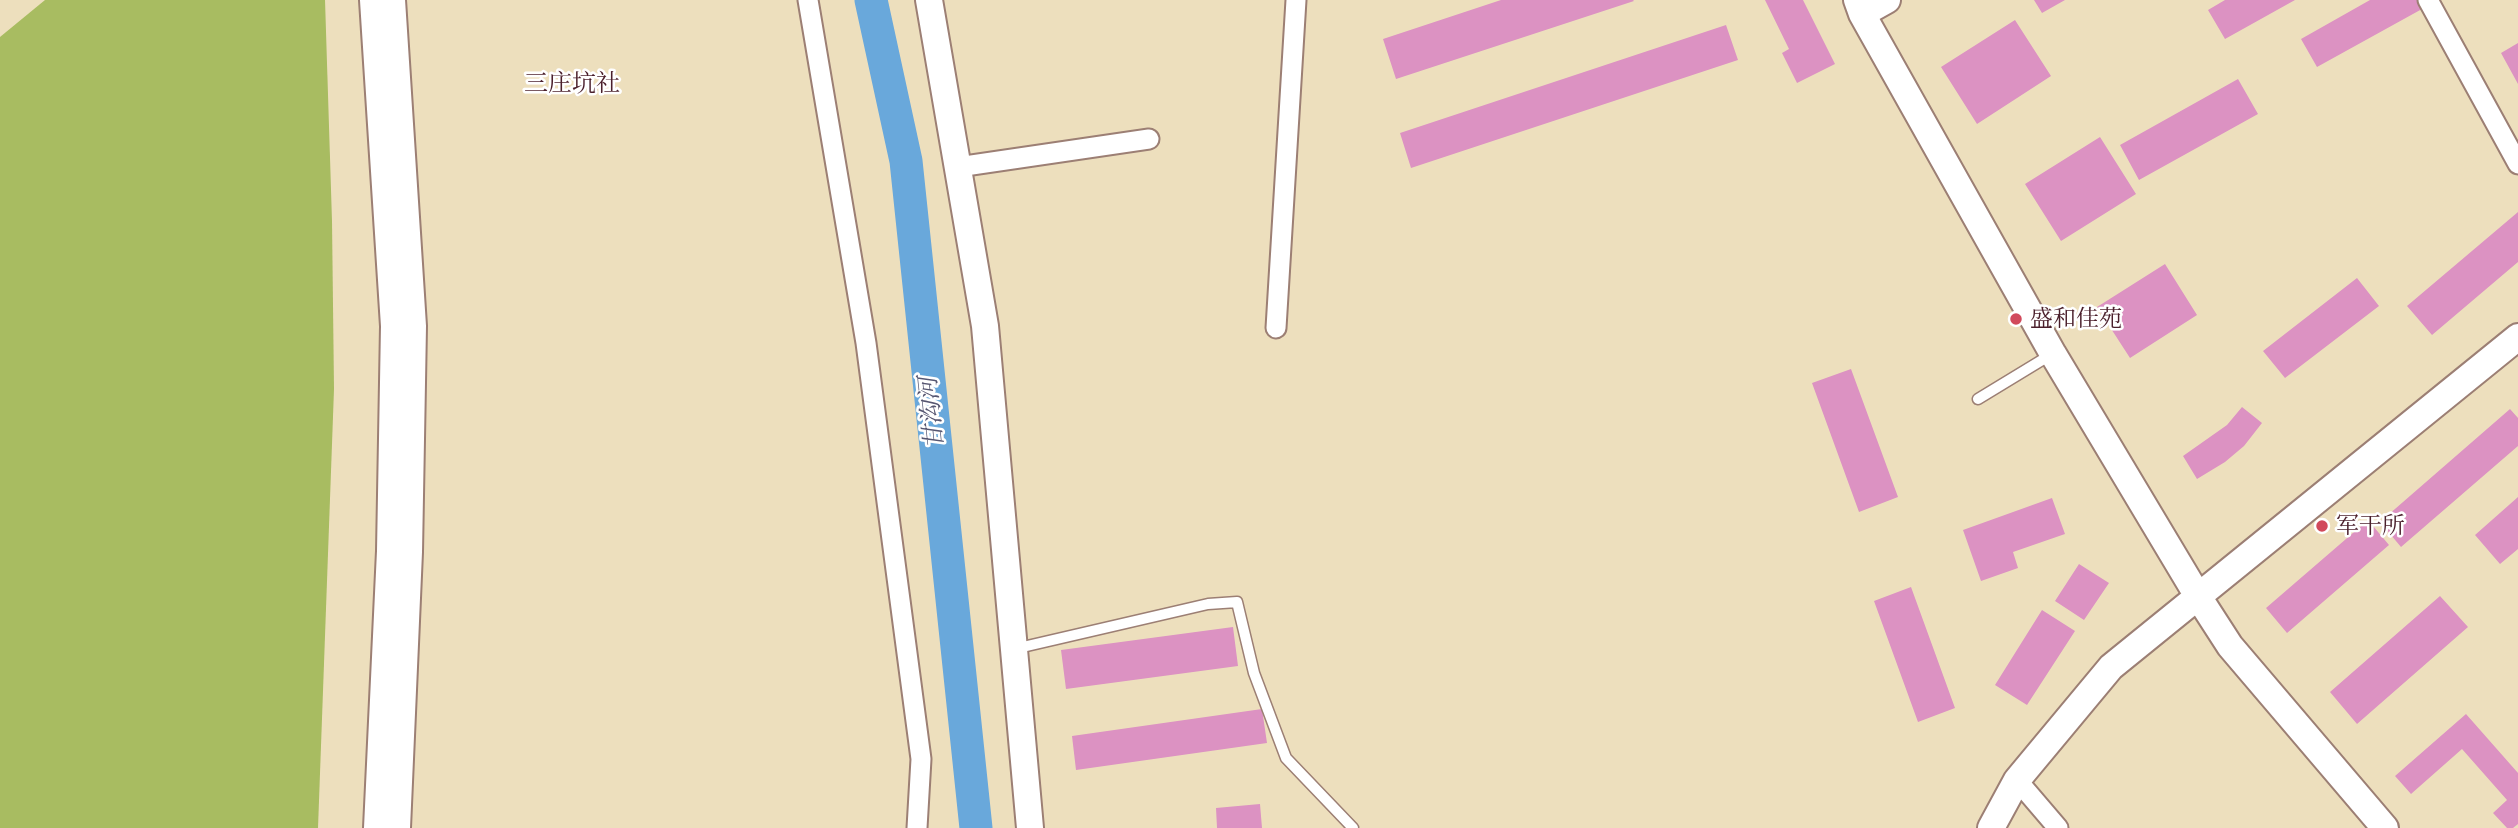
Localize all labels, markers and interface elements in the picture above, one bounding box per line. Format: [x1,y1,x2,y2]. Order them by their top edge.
district label: 三庄坑社 [524,70,620,98]
place label: 盛和佳苑 [2030,305,2122,333]
marker: 盛和佳苑 [2008,311,2024,327]
water label: 甘沟河 [914,376,950,450]
place label: 军干所 [2336,512,2405,540]
marker: 军干所 [2314,518,2330,534]

